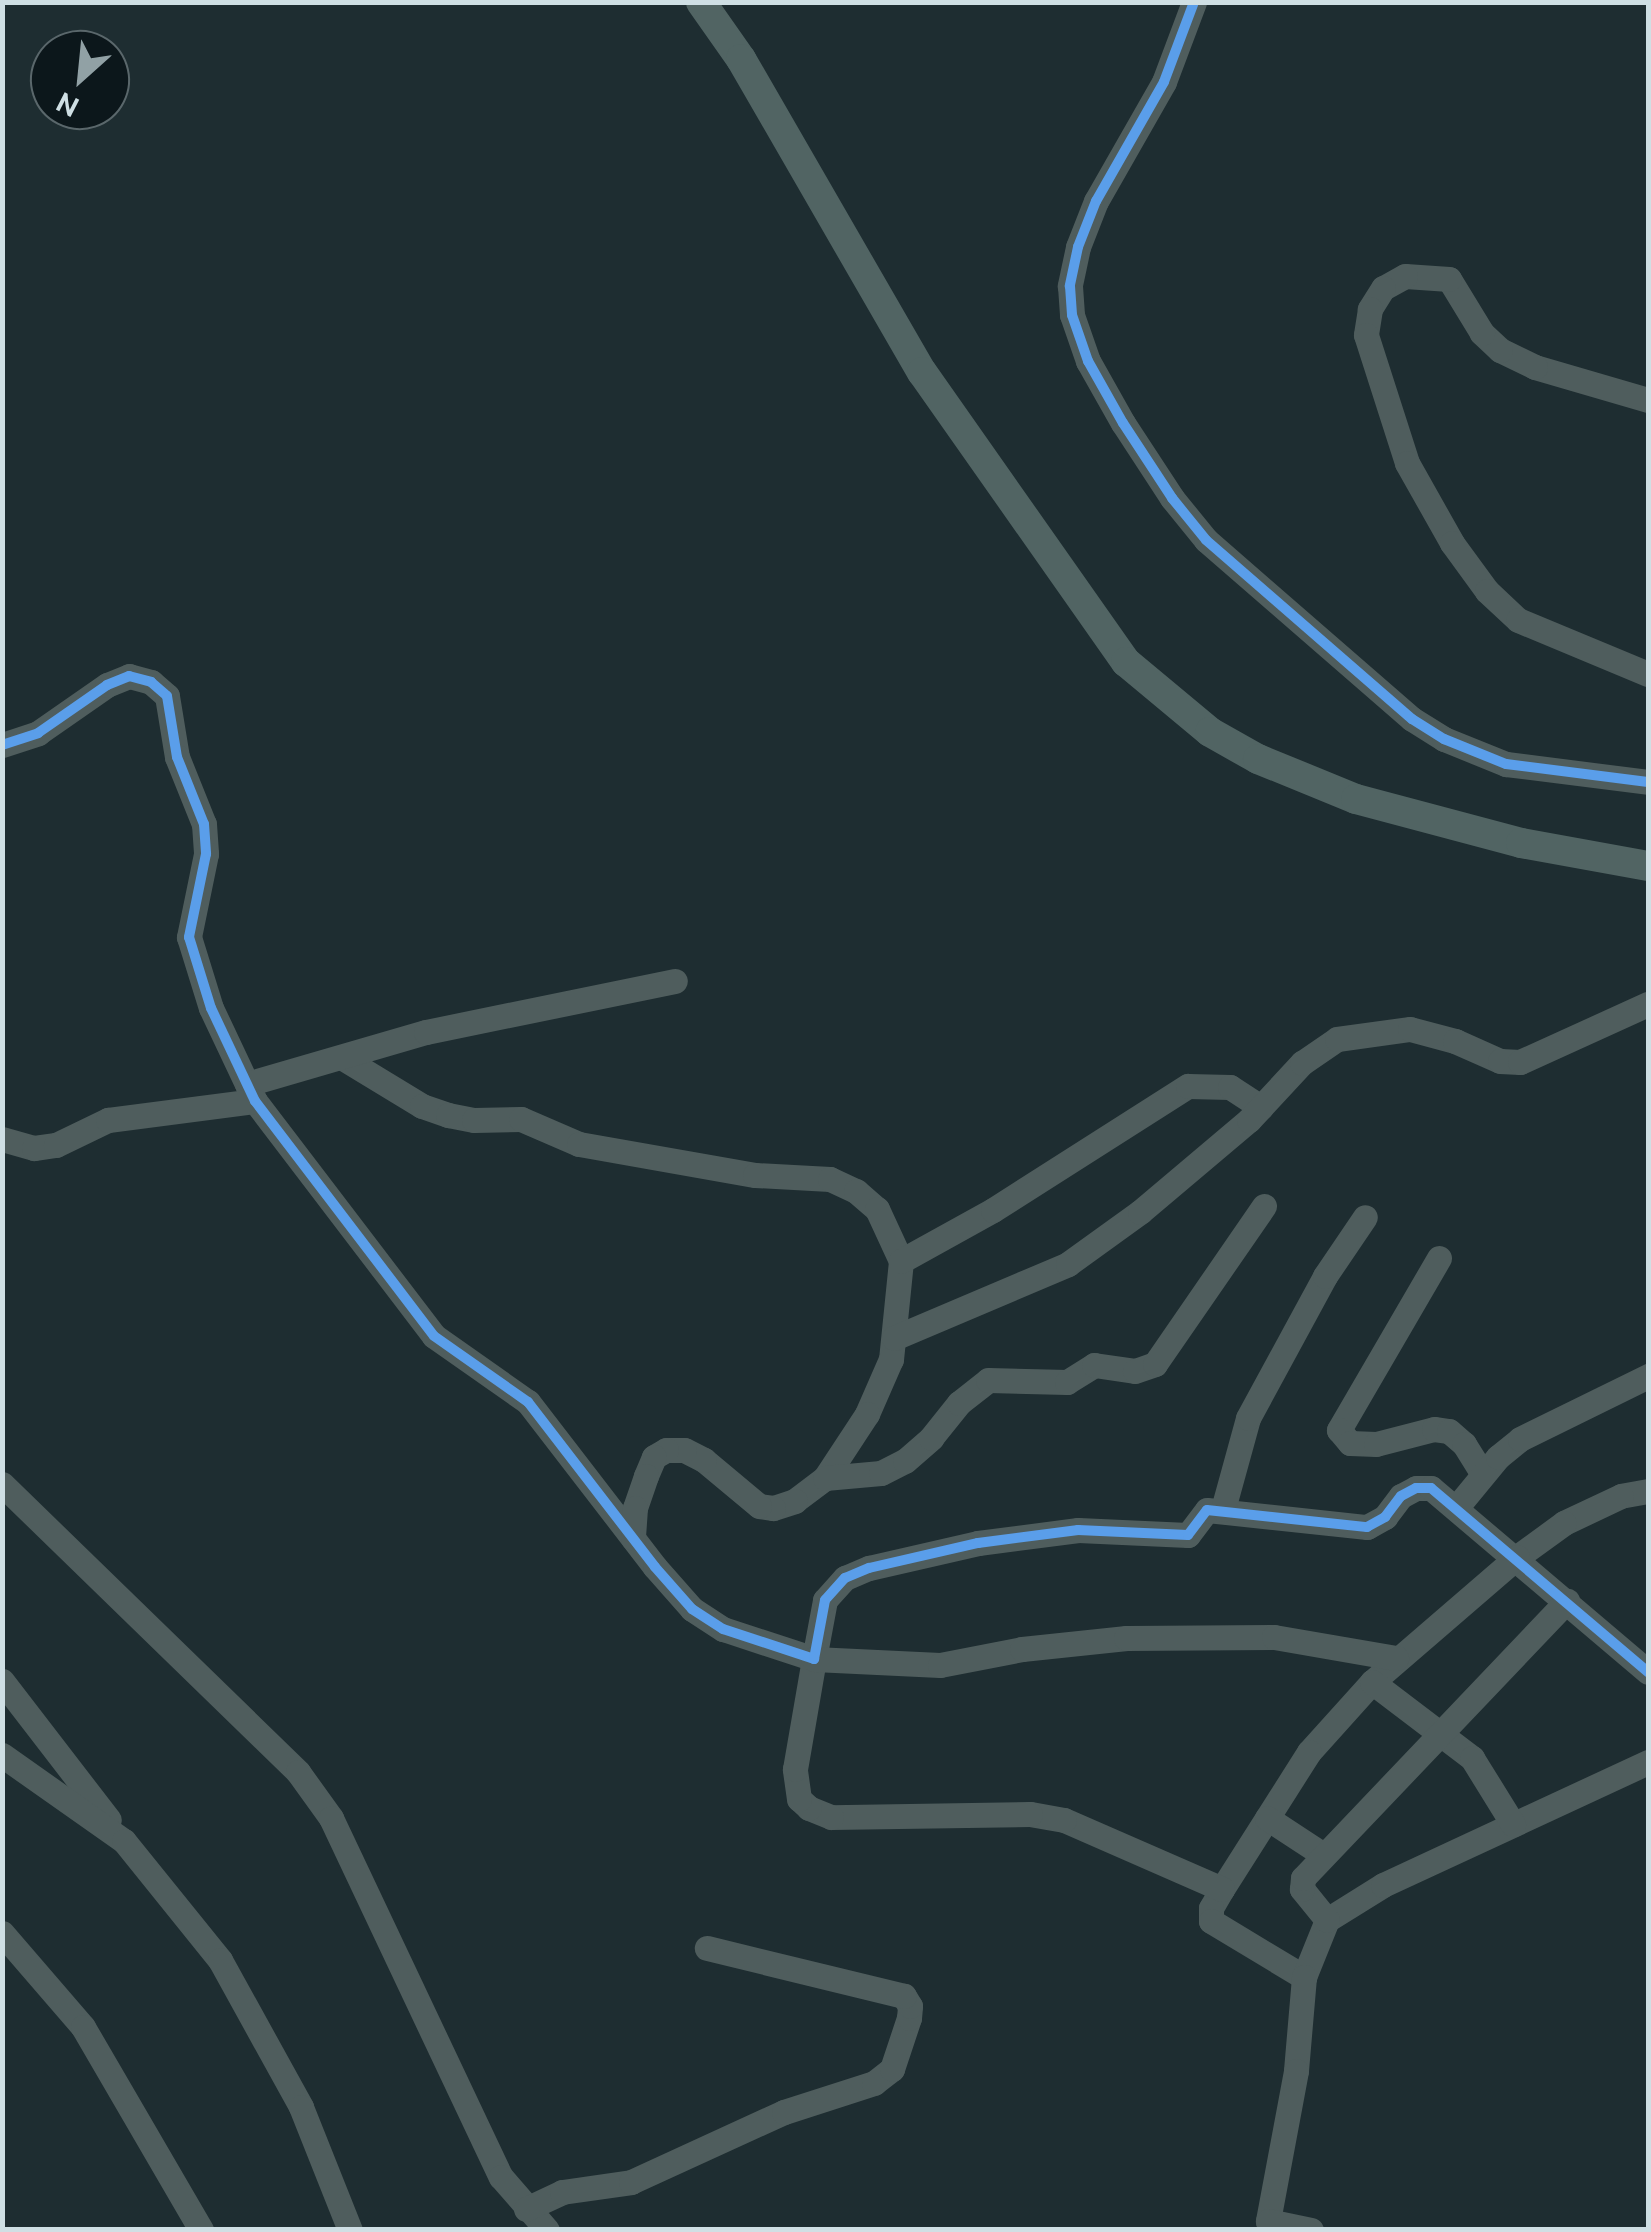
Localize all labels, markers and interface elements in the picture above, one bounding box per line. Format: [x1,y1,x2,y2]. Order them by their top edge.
north arrow [30,30,130,130]
text: N [51,87,83,124]

